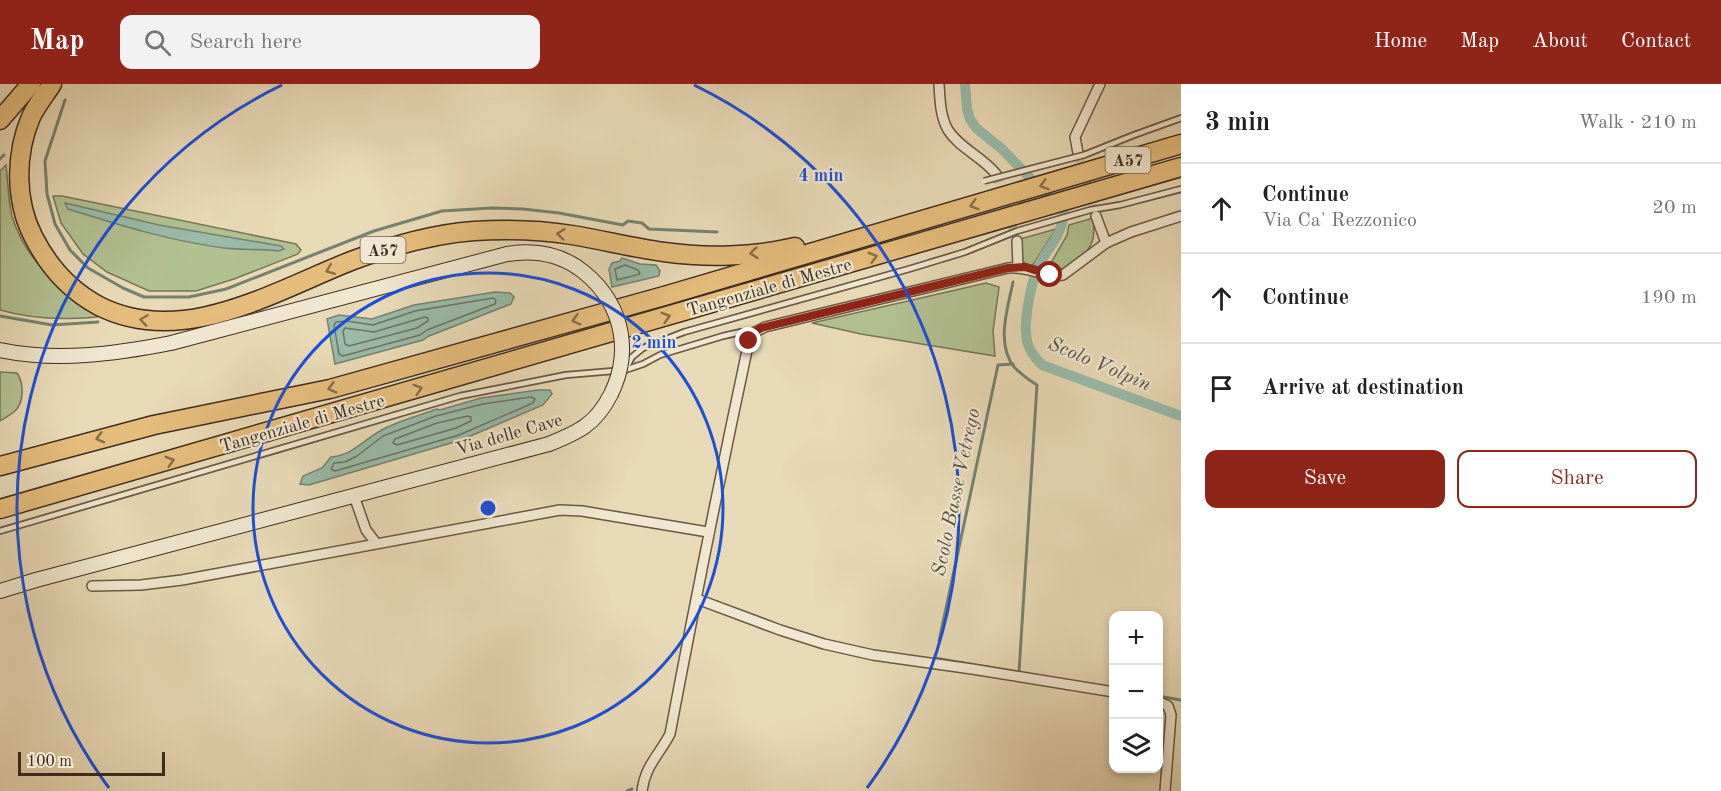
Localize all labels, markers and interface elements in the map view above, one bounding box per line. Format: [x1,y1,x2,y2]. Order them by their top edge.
search box [120,15,540,69]
icon: search [141,26,174,59]
text: Map [30,28,84,56]
text: Search here [189,31,302,53]
text: Home [1374,31,1427,52]
text: Map [1460,31,1499,52]
text: About [1532,31,1588,52]
text: Contact [1621,31,1691,52]
text: 3 min [1205,110,1270,136]
text: Walk · 210 m [1578,113,1697,133]
road number: A57 [1106,147,1150,173]
text: 4 min [798,167,844,185]
one-way arrow [1039,178,1049,190]
text: Continue [1262,184,1349,206]
icon: ahead [1205,192,1238,225]
one-way arrow [969,198,980,210]
text: 20 m [1652,198,1697,218]
text: Via Ca' Rezzonico [1262,211,1417,231]
one-way arrow [556,228,566,241]
road number: A57 [360,237,406,263]
one-way arrow [750,246,759,259]
one-way arrow [867,252,878,264]
street label: Tangenziale di Mestre [685,256,854,320]
route start [1036,261,1062,287]
one-way arrow [325,263,336,275]
icon: ahead [1205,282,1238,315]
text: Continue [1262,287,1349,309]
text: 190 m [1641,288,1697,308]
one-way arrow [660,312,670,324]
one-way arrow [571,313,582,325]
one-way arrow [140,314,149,326]
route end [735,327,761,353]
text: 2 min [631,334,677,352]
water label: Scolo Volpin [1045,334,1154,395]
icon: arrive [1205,372,1238,405]
text: Arrive at destination [1262,377,1464,399]
one-way arrow [327,381,338,393]
one-way arrow [412,384,423,396]
street label: Tangenziale di Mestre [218,392,387,456]
water label: Scolo Basse Vetrego [929,407,985,578]
street label: Via delle Cave [454,411,565,459]
one-way arrow [96,430,106,443]
button: Save [1205,450,1445,508]
button: Share [1457,450,1697,508]
one-way arrow [164,456,175,468]
centre of rings [478,498,498,518]
map controls [1109,611,1163,773]
button: + [1109,611,1163,665]
button: − [1109,665,1163,719]
button: layers [1109,719,1163,773]
scale bar [18,749,165,776]
text: 100 m [27,754,72,770]

